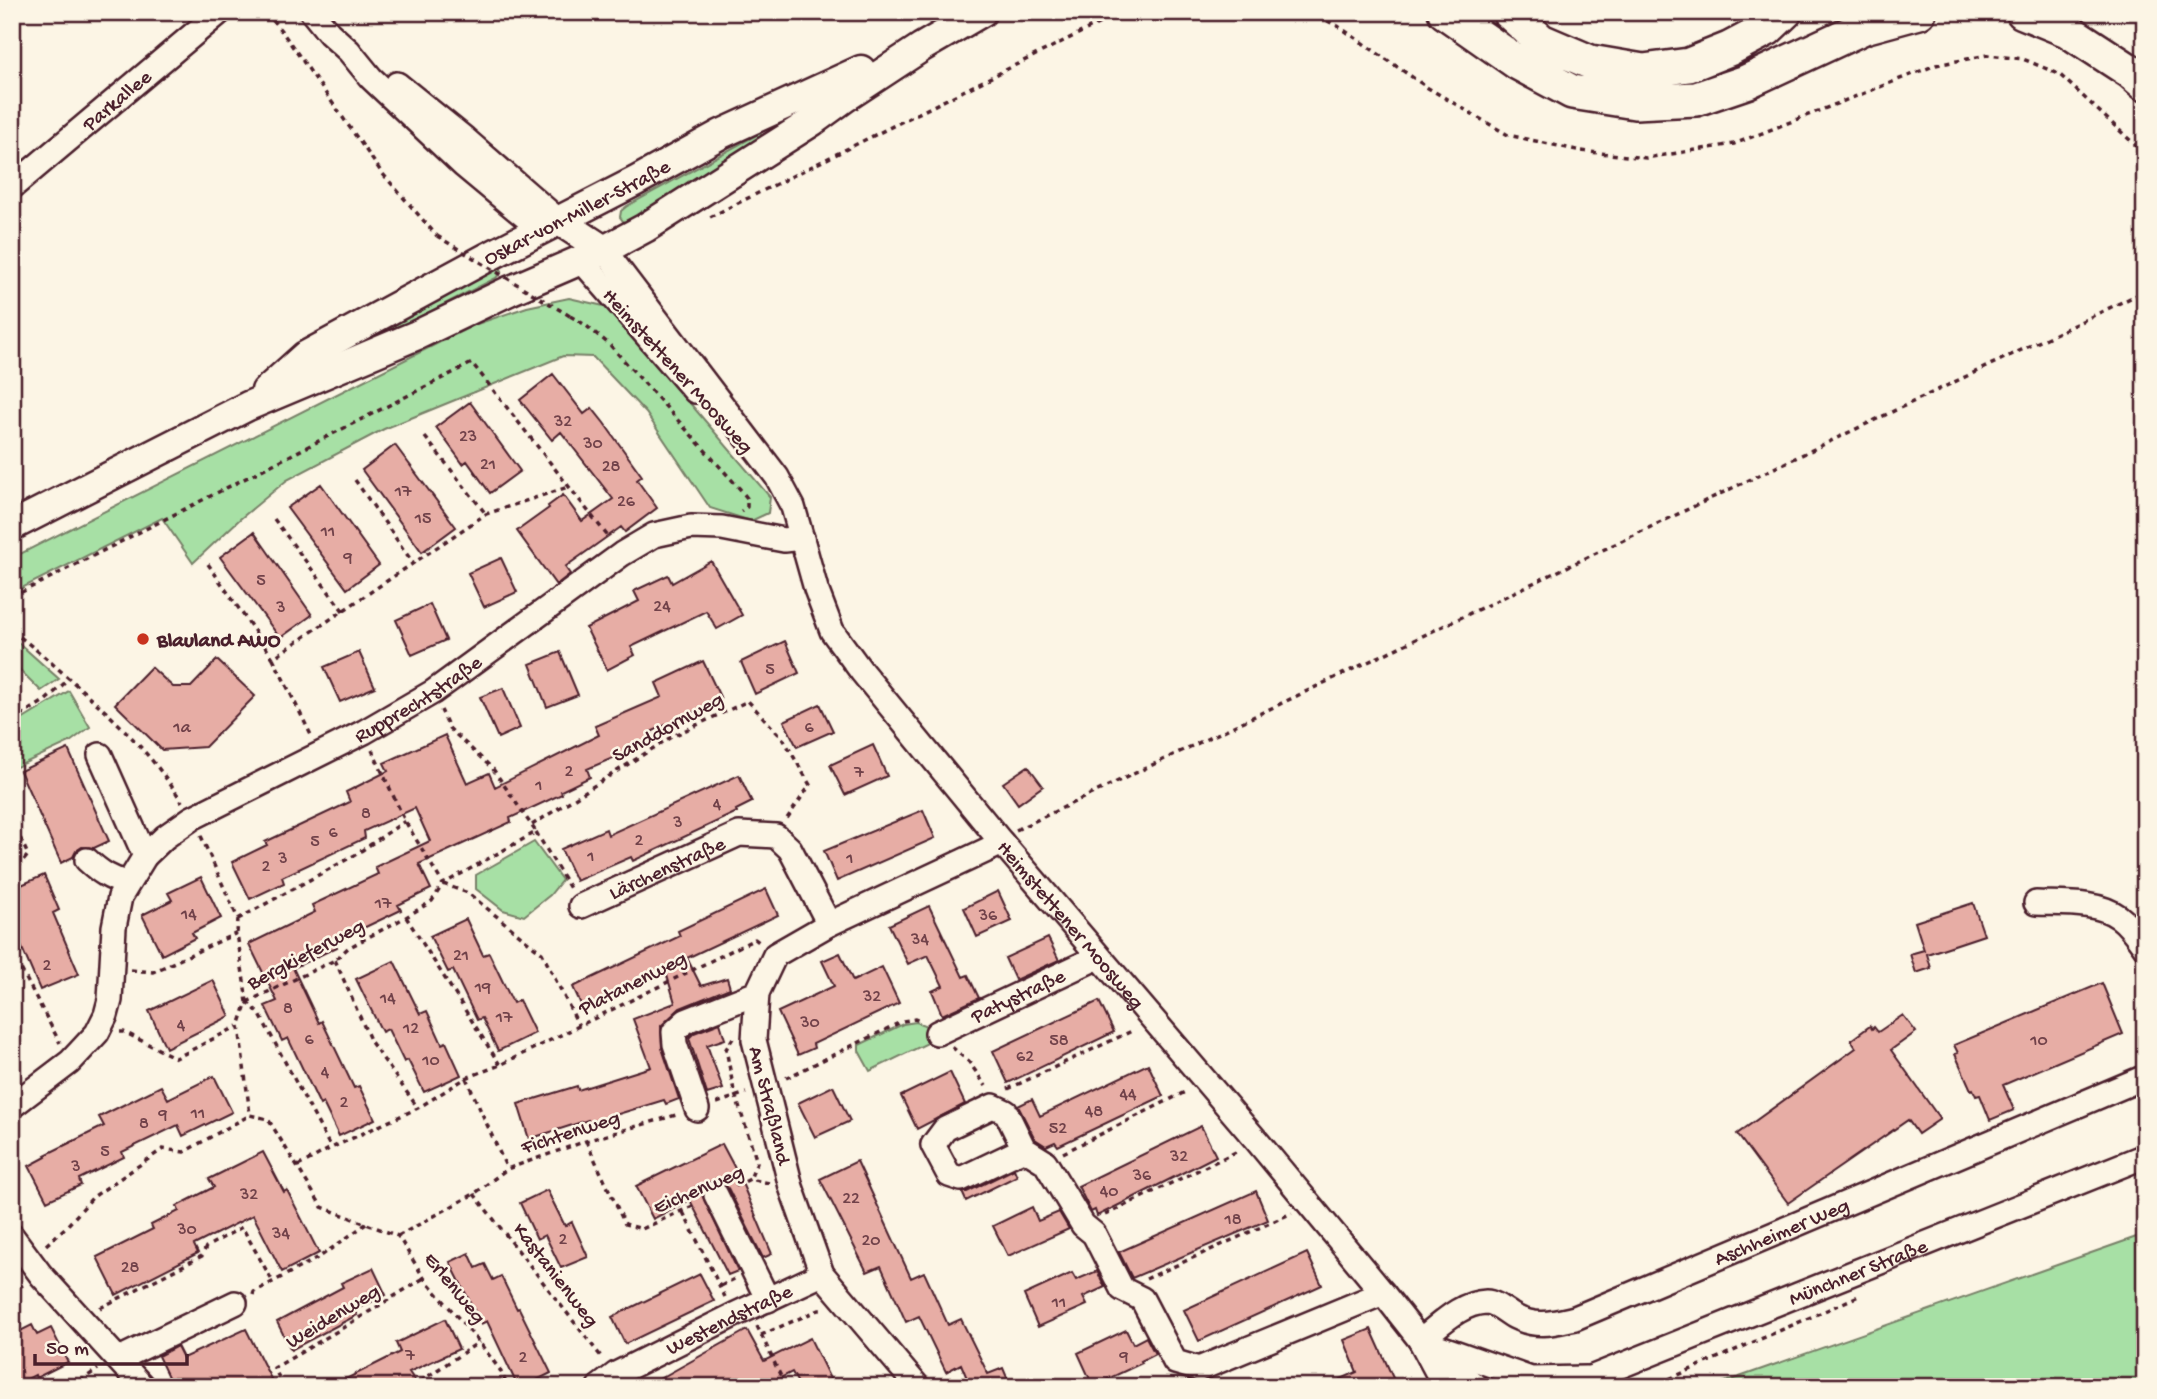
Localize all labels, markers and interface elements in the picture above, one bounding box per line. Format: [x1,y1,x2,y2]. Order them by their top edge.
street label: Parkallee [78,65,159,139]
street label: Oskar-von-Miller-Straße [481,155,677,273]
street label: Heimstettener Moosweg [596,285,757,460]
house number: 32 [553,412,572,433]
house number: 23 [459,427,477,448]
house number: 30 [582,434,603,455]
house number: 21 [480,455,496,476]
house number: 28 [602,457,620,478]
house number: 17 [394,482,412,503]
house number: 26 [617,492,636,513]
house number: 15 [414,509,431,530]
house number: 11 [320,522,335,543]
house number: 9 [342,548,353,569]
house number: 5 [256,571,266,592]
house number: 24 [653,597,671,618]
house number: 3 [275,598,286,619]
place label: Blauland AWO [156,630,281,655]
marker: Blauland AWO [135,631,151,647]
street label: Rupprechtstraße [351,651,489,751]
house number: 5 [765,660,775,681]
street label: Sanddornweg [609,688,729,770]
house number: 1a [172,718,192,739]
house number: 6 [804,718,814,739]
house number: 2 [565,762,574,783]
house number: 7 [853,763,864,784]
house number: 1 [534,776,543,797]
house number: 4 [713,795,722,816]
house number: 8 [361,804,371,825]
house number: 3 [672,813,683,834]
house number: 6 [328,823,338,844]
house number: 2 [635,831,644,852]
house number: 5 [310,832,320,853]
street label: Lärchenstraße [606,832,731,908]
street label: Heimstettener Moosweg [990,837,1148,1016]
house number: 1 [586,847,595,868]
house number: 3 [277,849,288,870]
house number: 1 [845,849,854,870]
house number: 2 [262,857,271,878]
house number: 17 [374,894,392,915]
house number: 14 [180,905,197,926]
house number: 36 [978,906,998,927]
street label: Bergkieferweg [243,915,370,998]
house number: 34 [910,930,929,951]
house number: 21 [453,946,469,967]
street label: Platanenweg [574,947,692,1023]
house number: 2 [43,956,52,977]
street label: Patystraße [967,965,1071,1032]
house number: 19 [474,978,491,999]
house number: 32 [862,987,881,1008]
house number: 14 [379,989,396,1010]
house number: 8 [283,999,293,1020]
house number: 17 [495,1008,513,1029]
house number: 30 [799,1013,820,1034]
house number: 4 [177,1016,186,1037]
house number: 12 [402,1019,419,1040]
house number: 6 [304,1030,314,1051]
house number: 58 [1049,1031,1069,1052]
house number: 10 [2029,1031,2048,1052]
street label: Am Straßland [741,1044,795,1169]
house number: 62 [1016,1047,1034,1068]
house number: 10 [421,1051,440,1072]
house number: 4 [321,1063,330,1084]
house number: 44 [1119,1085,1137,1106]
house number: 2 [340,1093,349,1114]
house number: 48 [1085,1102,1103,1123]
house number: 11 [190,1104,205,1125]
house number: 9 [157,1105,168,1126]
street label: Fichtenweg [518,1107,624,1162]
house number: 8 [139,1114,149,1135]
house number: 52 [1049,1119,1067,1140]
house number: 5 [100,1142,110,1163]
house number: 32 [1169,1147,1188,1168]
house number: 3 [70,1157,81,1178]
street label: Eichenweg [650,1161,748,1221]
house number: 36 [1132,1166,1152,1187]
house number: 40 [1100,1182,1118,1203]
house number: 32 [239,1185,258,1206]
house number: 22 [842,1189,860,1210]
street label: Aschheimer Weg [1711,1194,1854,1274]
house number: 18 [1223,1210,1242,1231]
street label: Kastanienweg [506,1219,603,1333]
house number: 30 [176,1220,197,1241]
house number: 34 [271,1224,290,1245]
house number: 2 [559,1230,568,1251]
house number: 20 [861,1231,881,1252]
street label: Münchner Straße [1786,1235,1933,1313]
street label: Erlenweg [417,1248,490,1330]
house number: 28 [121,1258,139,1279]
street label: Weidenweg [282,1280,385,1356]
street label: Westendstraße [663,1280,798,1363]
house number: 11 [1051,1293,1066,1314]
scale bar [35,1322,187,1366]
text: 50 m [46,1338,89,1363]
house number: 7 [404,1346,415,1367]
house number: 9 [1118,1347,1129,1368]
house number: 2 [519,1348,528,1369]

